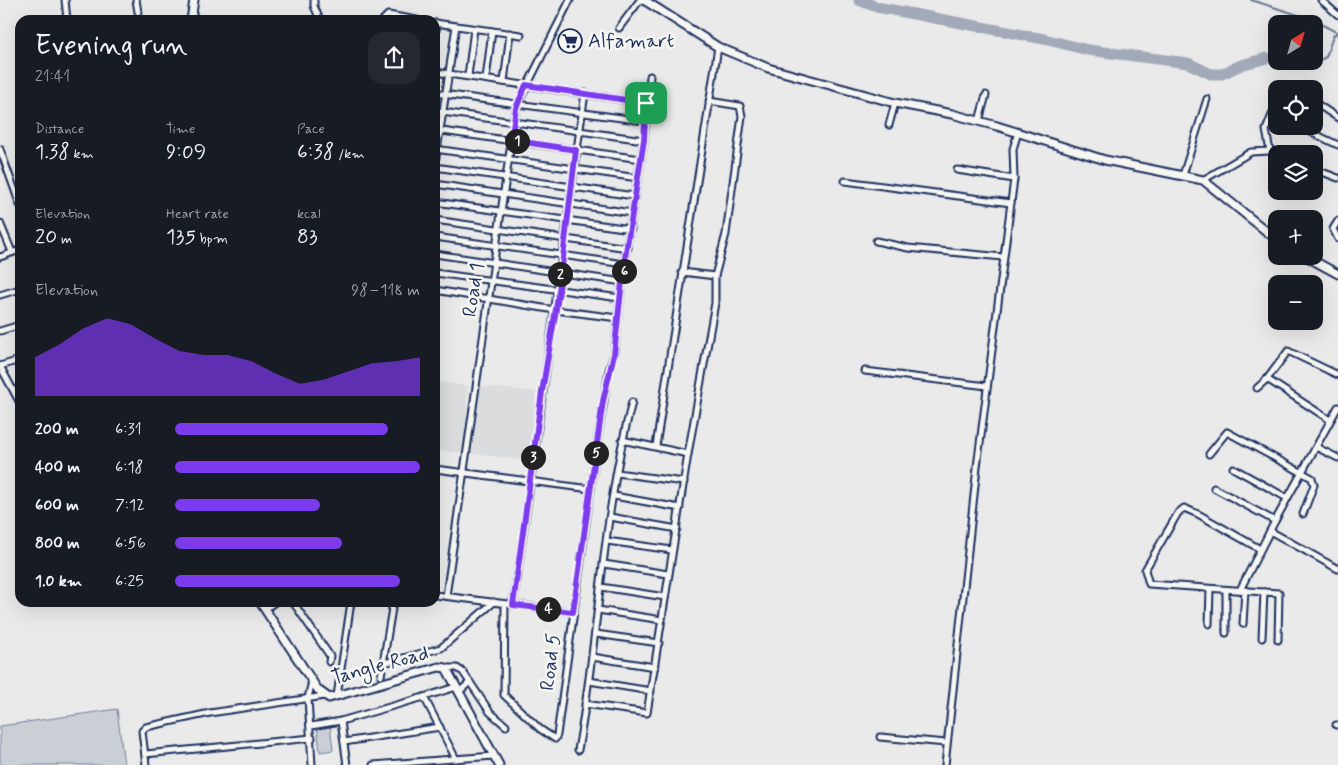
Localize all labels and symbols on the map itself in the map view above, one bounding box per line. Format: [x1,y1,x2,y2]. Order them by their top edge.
north arrow [1268,15,1322,70]
supermarket icon: Alfamart [557,28,583,54]
place label: Alfamart [588,28,674,55]
pin [625,82,667,124]
pin: 1 [504,128,530,154]
pin: 6 [612,258,636,284]
street label: Road 1 [456,261,492,319]
pin: 2 [548,262,572,286]
pin: 5 [584,440,608,466]
pin: 3 [520,444,546,470]
pin: 4 [536,596,560,622]
street label: Road 5 [534,632,568,692]
street label: Tangle Road [328,640,432,693]

